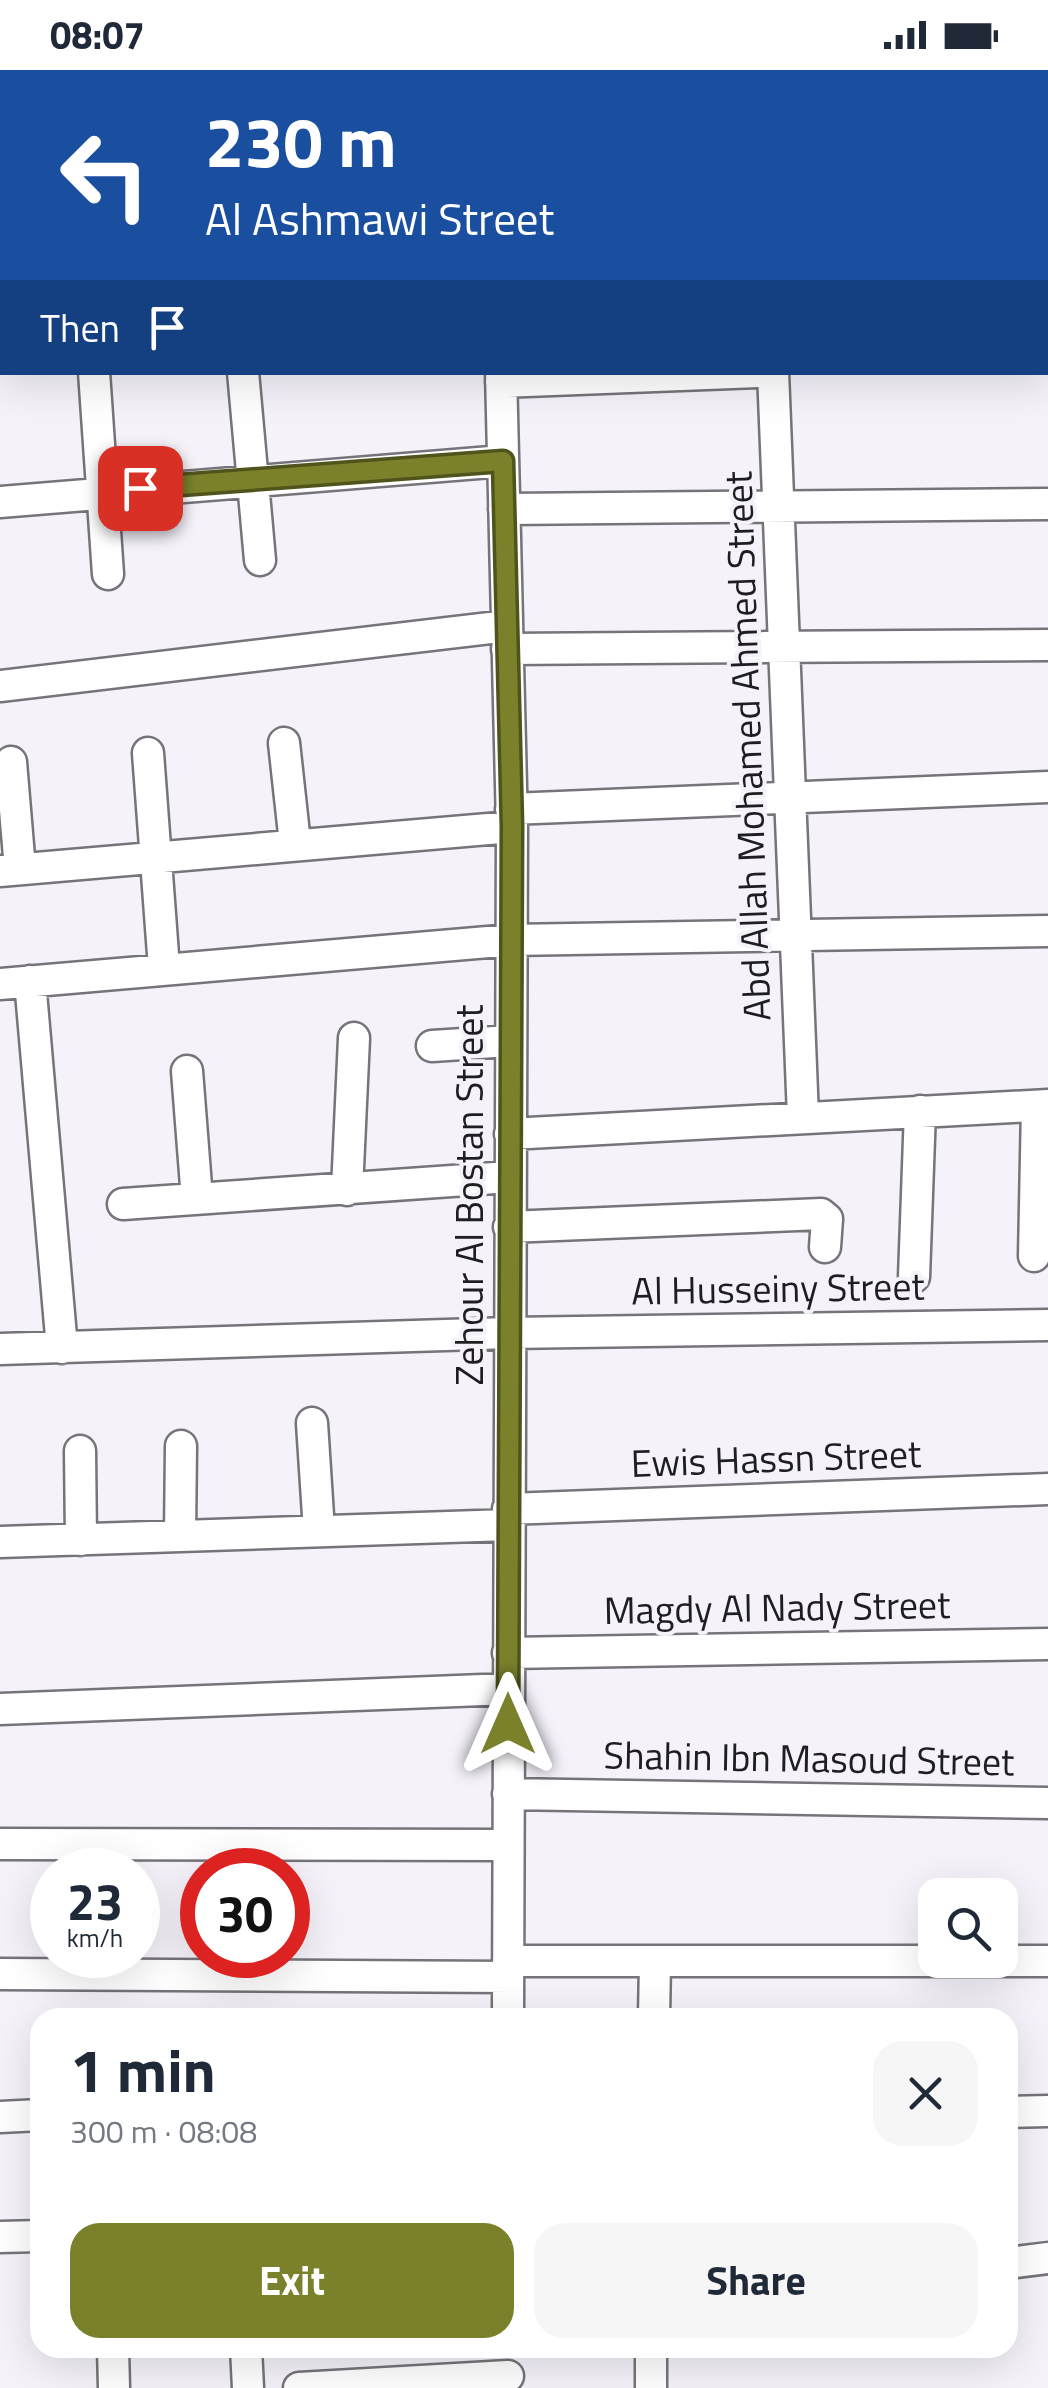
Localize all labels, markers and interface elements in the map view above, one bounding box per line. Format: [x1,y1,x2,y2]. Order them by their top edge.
text: 08:07 [50,6,145,64]
text: 230 m [205,88,397,194]
icon: left [40,110,170,240]
text: Al Ashmawi Street [205,184,554,252]
text: Then [40,299,120,357]
icon: arrive [140,300,195,355]
pin [98,446,183,531]
icon: arrive [113,461,168,516]
street label: Abd Allah Mohamed Ahmed Street [708,470,786,1022]
street label: Zehour Al Bostan Street [440,1004,498,1386]
street label: Al Husseiny Street [631,1256,925,1320]
street label: Ewis Hassn Street [630,1424,922,1492]
street label: Magdy Al Nady Street [603,1575,951,1639]
position arrow [456,1672,560,1776]
street label: Shahin Ibn Masoud Street [603,1725,1015,1791]
speed limit sign: 30 [180,1848,310,1978]
text: 23 [67,1863,123,1939]
map controls [918,1878,1018,1978]
button: search [918,1878,1018,1978]
text: km/h [67,1919,123,1957]
text: 1 min [70,2024,216,2115]
button: close [873,2041,978,2146]
text: 300 m · 08:08 [70,2107,257,2155]
button: Exit [70,2223,514,2338]
button: Share [534,2223,978,2338]

